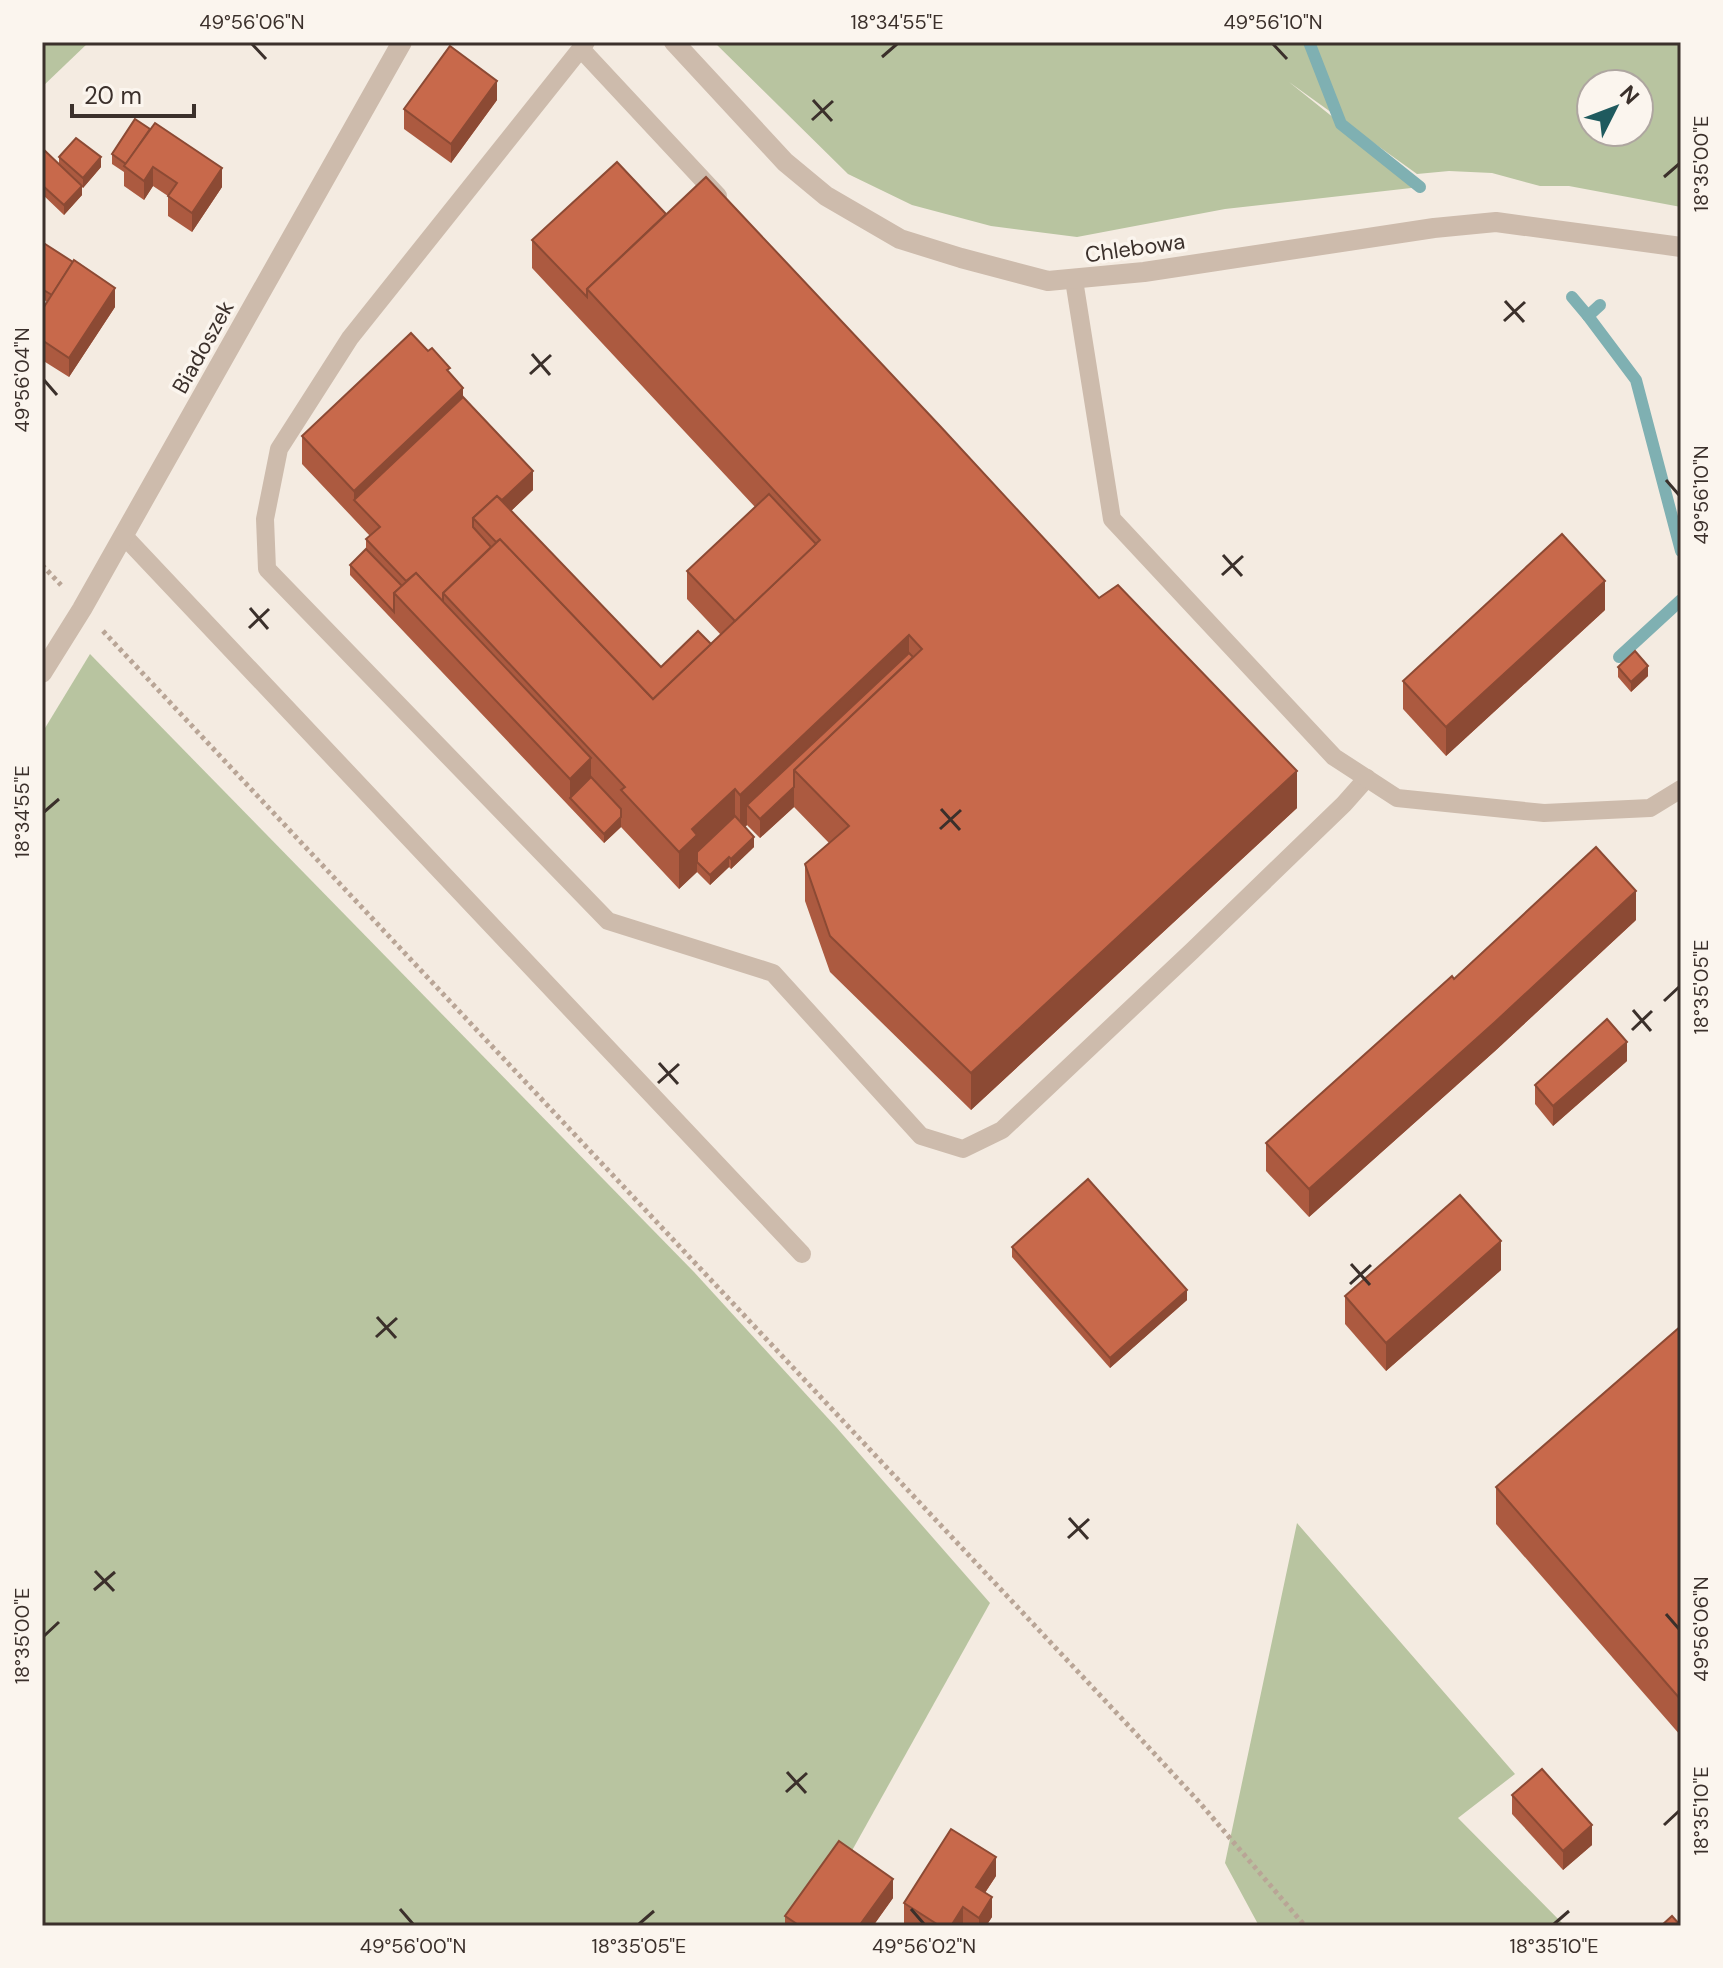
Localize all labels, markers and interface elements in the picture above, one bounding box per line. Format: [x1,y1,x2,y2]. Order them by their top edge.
text: 49°56'06"N [199,9,305,35]
text: 18°34'55"E [851,9,943,35]
text: 49°56'10"N [1223,9,1323,35]
scale bar [72,68,194,118]
north arrow [1575,68,1655,148]
text: N [1613,79,1646,111]
text: 20 m [84,80,142,111]
text: 18°35'00"E [1688,116,1714,212]
street label: Chlebowa [1083,227,1187,269]
street label: Biadoszek [166,295,240,399]
text: 49°56'04"N [9,328,35,432]
text: 49°56'10"N [1688,445,1714,545]
text: 18°34'55"E [9,766,35,858]
text: 18°35'05"E [1688,940,1714,1034]
text: 49°56'06"N [1688,1576,1714,1682]
text: 18°35'00"E [9,1588,35,1684]
text: 18°35'10"E [1688,1766,1714,1856]
text: 49°56'00"N [360,1933,466,1959]
text: 18°35'05"E [592,1933,686,1959]
text: 49°56'02"N [872,1933,976,1959]
text: 18°35'10"E [1509,1933,1599,1959]

